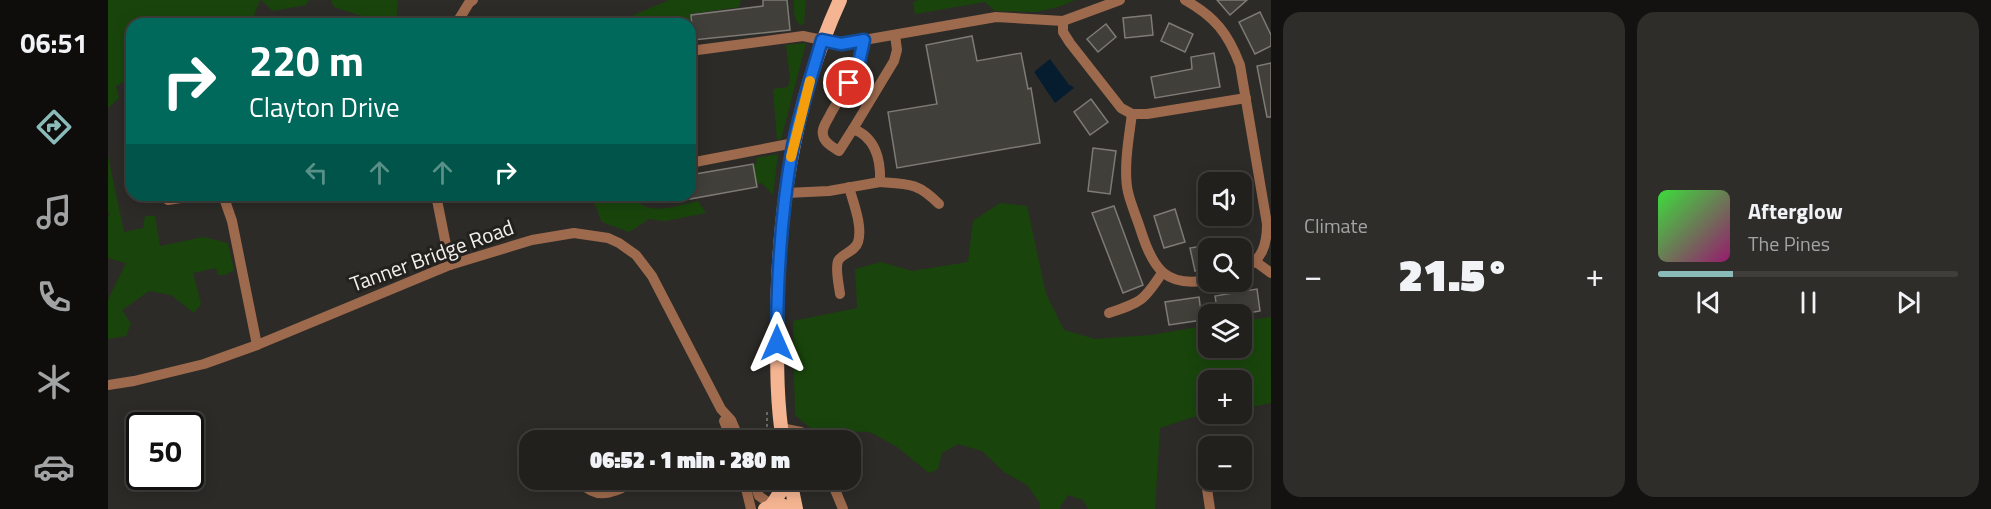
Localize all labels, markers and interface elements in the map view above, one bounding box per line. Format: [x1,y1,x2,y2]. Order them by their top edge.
text: 06:51 [20,22,88,63]
text: 220 m [249,28,364,92]
icon: right [150,42,228,120]
pin [823,57,874,108]
icon: arrive [832,66,865,99]
text: Clayton Drive [249,86,400,127]
icon: directions [33,106,75,148]
icon: left [300,156,333,189]
icon: ahead [363,156,396,189]
icon: ahead [426,156,459,189]
icon: right [489,156,522,189]
map controls [1198,172,1252,490]
button: sound [1198,172,1252,226]
icon: music [33,191,75,233]
text: Afterglow [1748,194,1843,228]
text: Climate [1304,210,1368,241]
street label: Tanner Bridge Road [345,211,518,300]
text: The Pines [1748,228,1830,259]
button: search [1198,238,1252,292]
text: 21.5° [1398,240,1510,308]
text: − [1304,250,1322,300]
text: + [1586,250,1604,300]
icon: phone [33,276,75,318]
icon: previous [1692,286,1725,319]
icon: pause [1792,286,1825,319]
icon: next [1892,286,1925,319]
button: layers [1198,304,1252,358]
position arrow [745,311,809,375]
icon: climate [33,361,75,403]
button: + [1198,370,1252,424]
speed limit sign: 50 [126,412,204,490]
button: − [1198,436,1252,490]
text: 06:52 · 1 min · 280 m [590,443,790,477]
icon: car [33,446,75,488]

